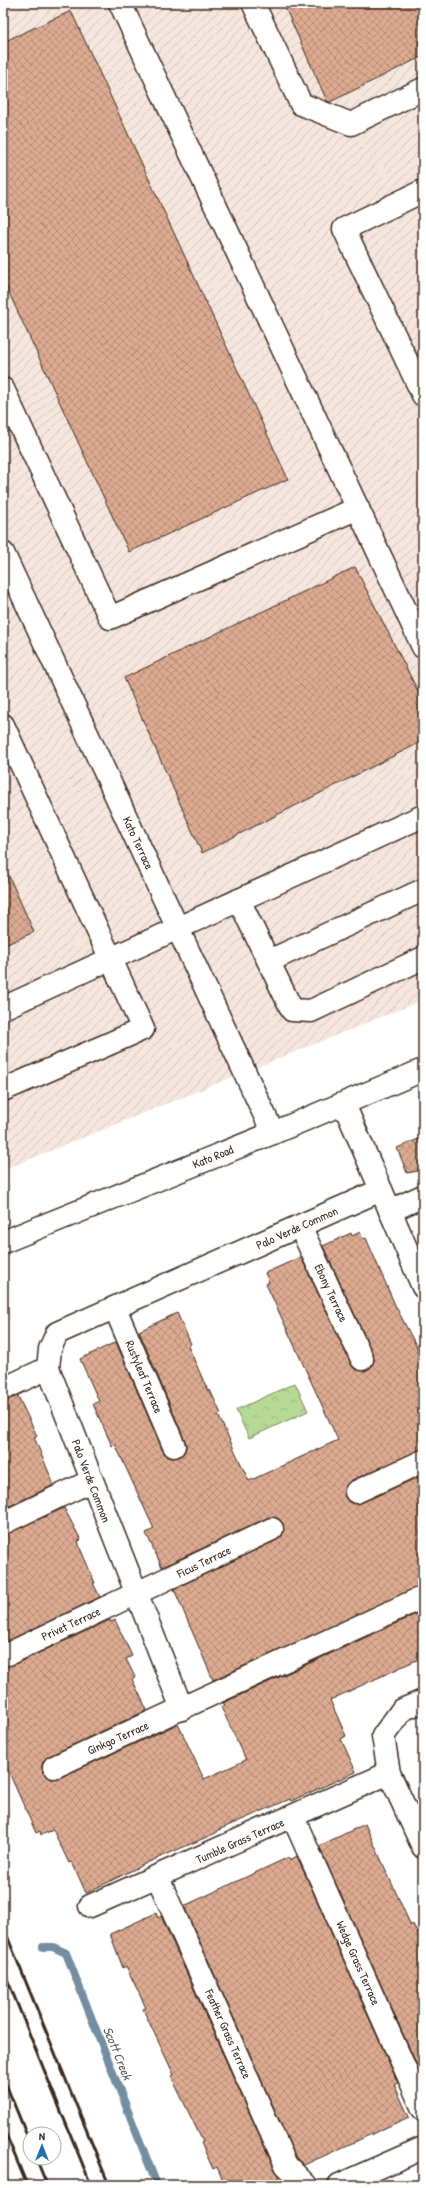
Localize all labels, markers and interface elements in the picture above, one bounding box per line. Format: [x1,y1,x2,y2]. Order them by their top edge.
street label: Kato Terrace [119,814,158,872]
street label: Kato Road [190,1141,236,1172]
street label: Palo Verde Common [253,1202,340,1253]
street label: Ebony Terrace [311,1261,352,1325]
street label: Rustyleaf Terrace [121,1338,168,1416]
street label: Palo Verde Common [68,1437,115,1525]
street label: Ficus Terrace [173,1541,234,1582]
street label: Privet Terrace [39,1602,103,1645]
street label: Ginkgo Terrace [84,1716,151,1759]
street label: Tumble Grass Terrace [193,1813,287,1868]
street label: Wedge Grass Terrace [332,1918,385,2008]
street label: Feather Grass Terrace [201,1985,256,2081]
water label: Scott Creek [99,2024,137,2084]
north arrow [22,2126,62,2166]
text: N [39,2129,45,2143]

